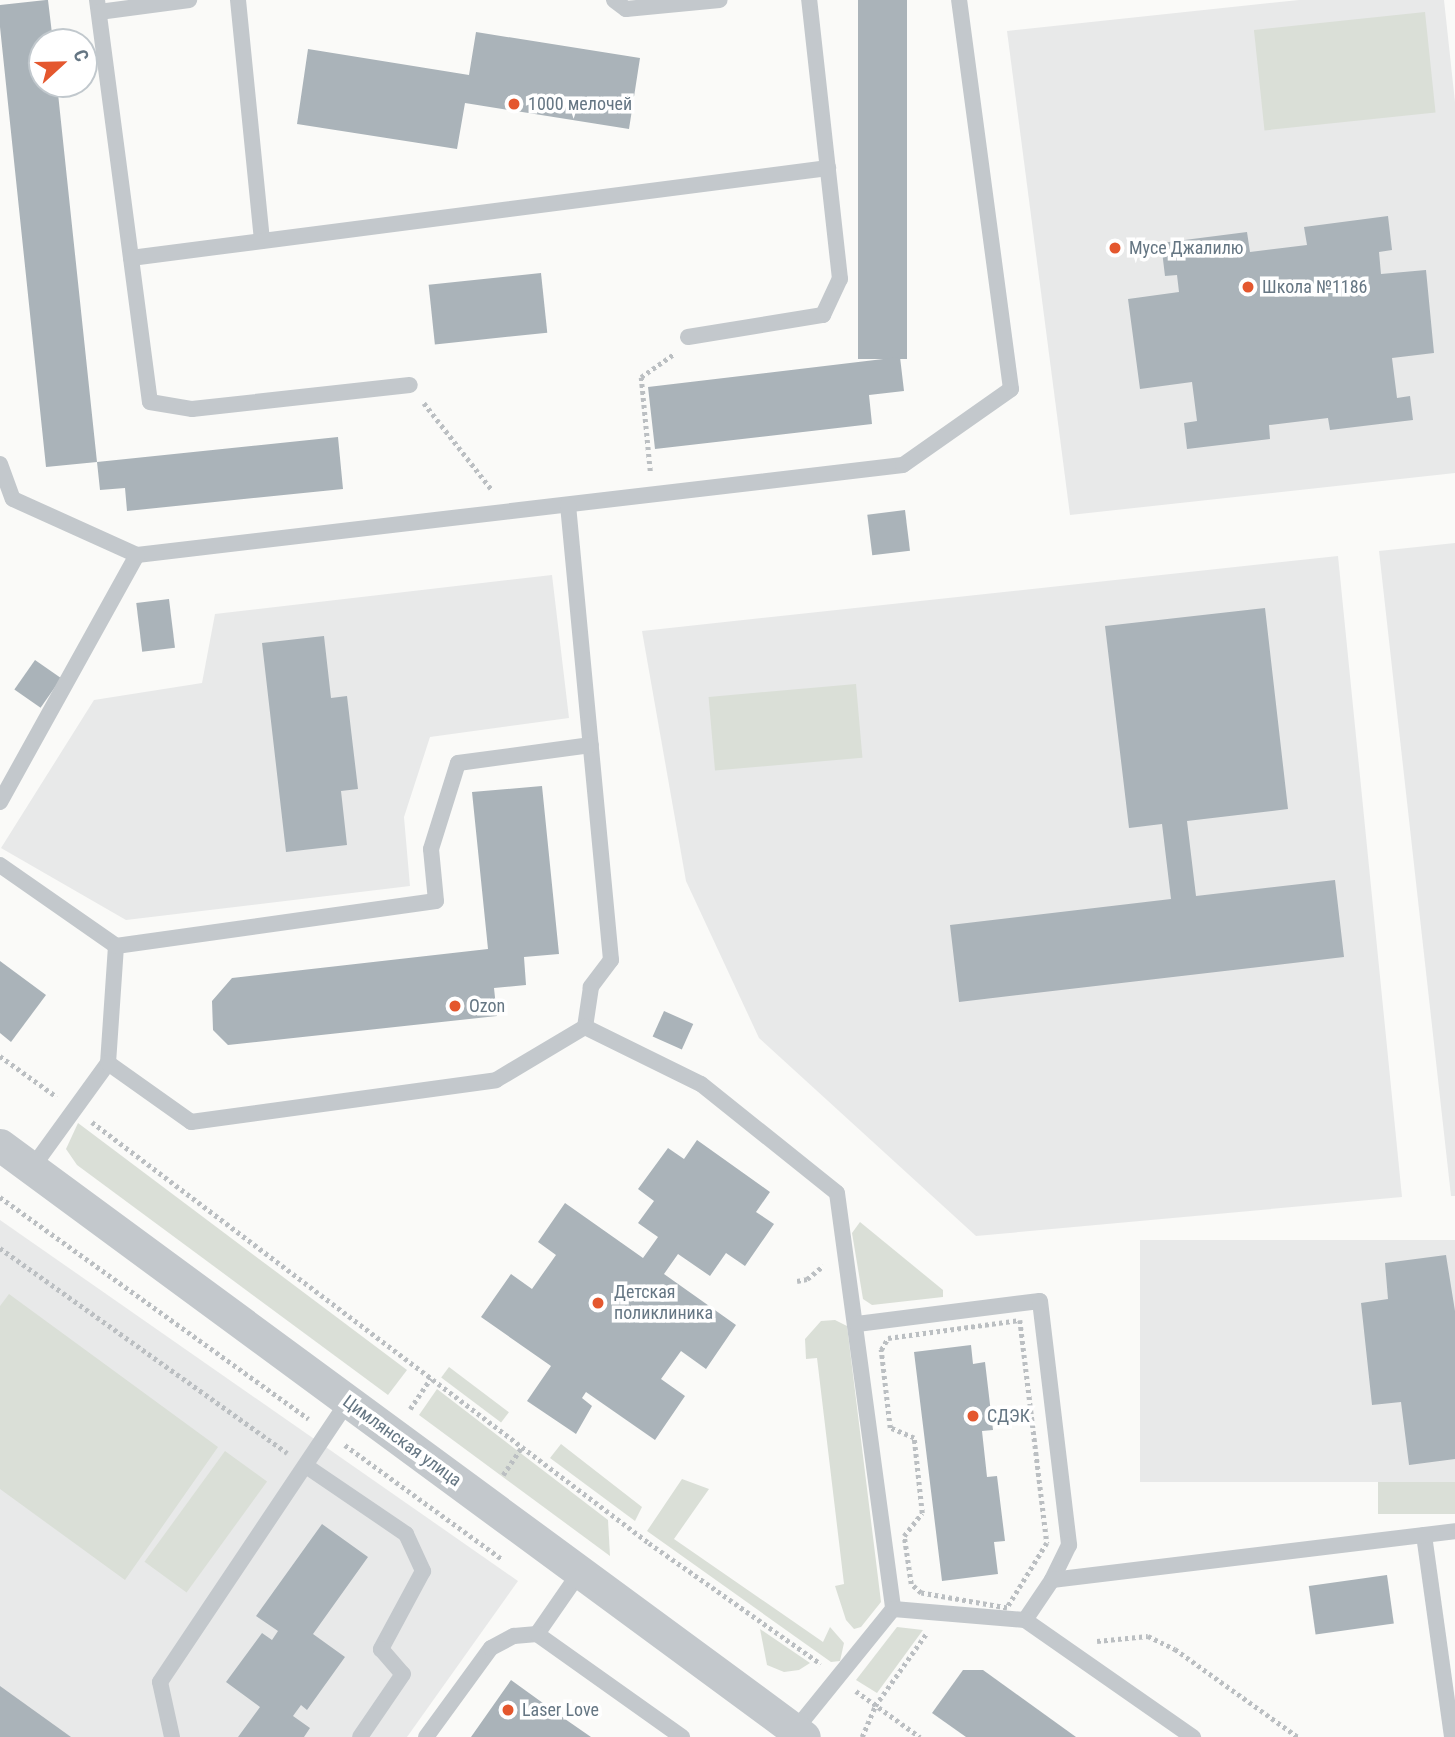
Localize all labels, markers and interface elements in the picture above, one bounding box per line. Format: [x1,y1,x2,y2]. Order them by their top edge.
north arrow [28,28,98,98]
text: С [68,46,94,65]
place label: 1000 мелочей [528,93,632,115]
marker: 1000 мелочей [506,96,522,112]
place label: Мусе Джалилю [1129,237,1244,259]
marker: Мусе Джалилю [1107,240,1123,256]
place label: Школа №1186 [1262,276,1367,298]
marker: Школа №1186 [1240,279,1256,295]
place label: Ozon [469,995,505,1017]
marker: Ozon [447,998,463,1014]
place label: Детская поликлиника [614,1282,713,1324]
marker: Детская поликлиника [588,1293,608,1313]
street label: Цимлянская улица [339,1391,465,1491]
place label: СДЭК [987,1405,1030,1427]
marker: СДЭК [965,1408,981,1424]
place label: Laser Love [522,1699,599,1721]
marker: Laser Love [500,1702,516,1718]

